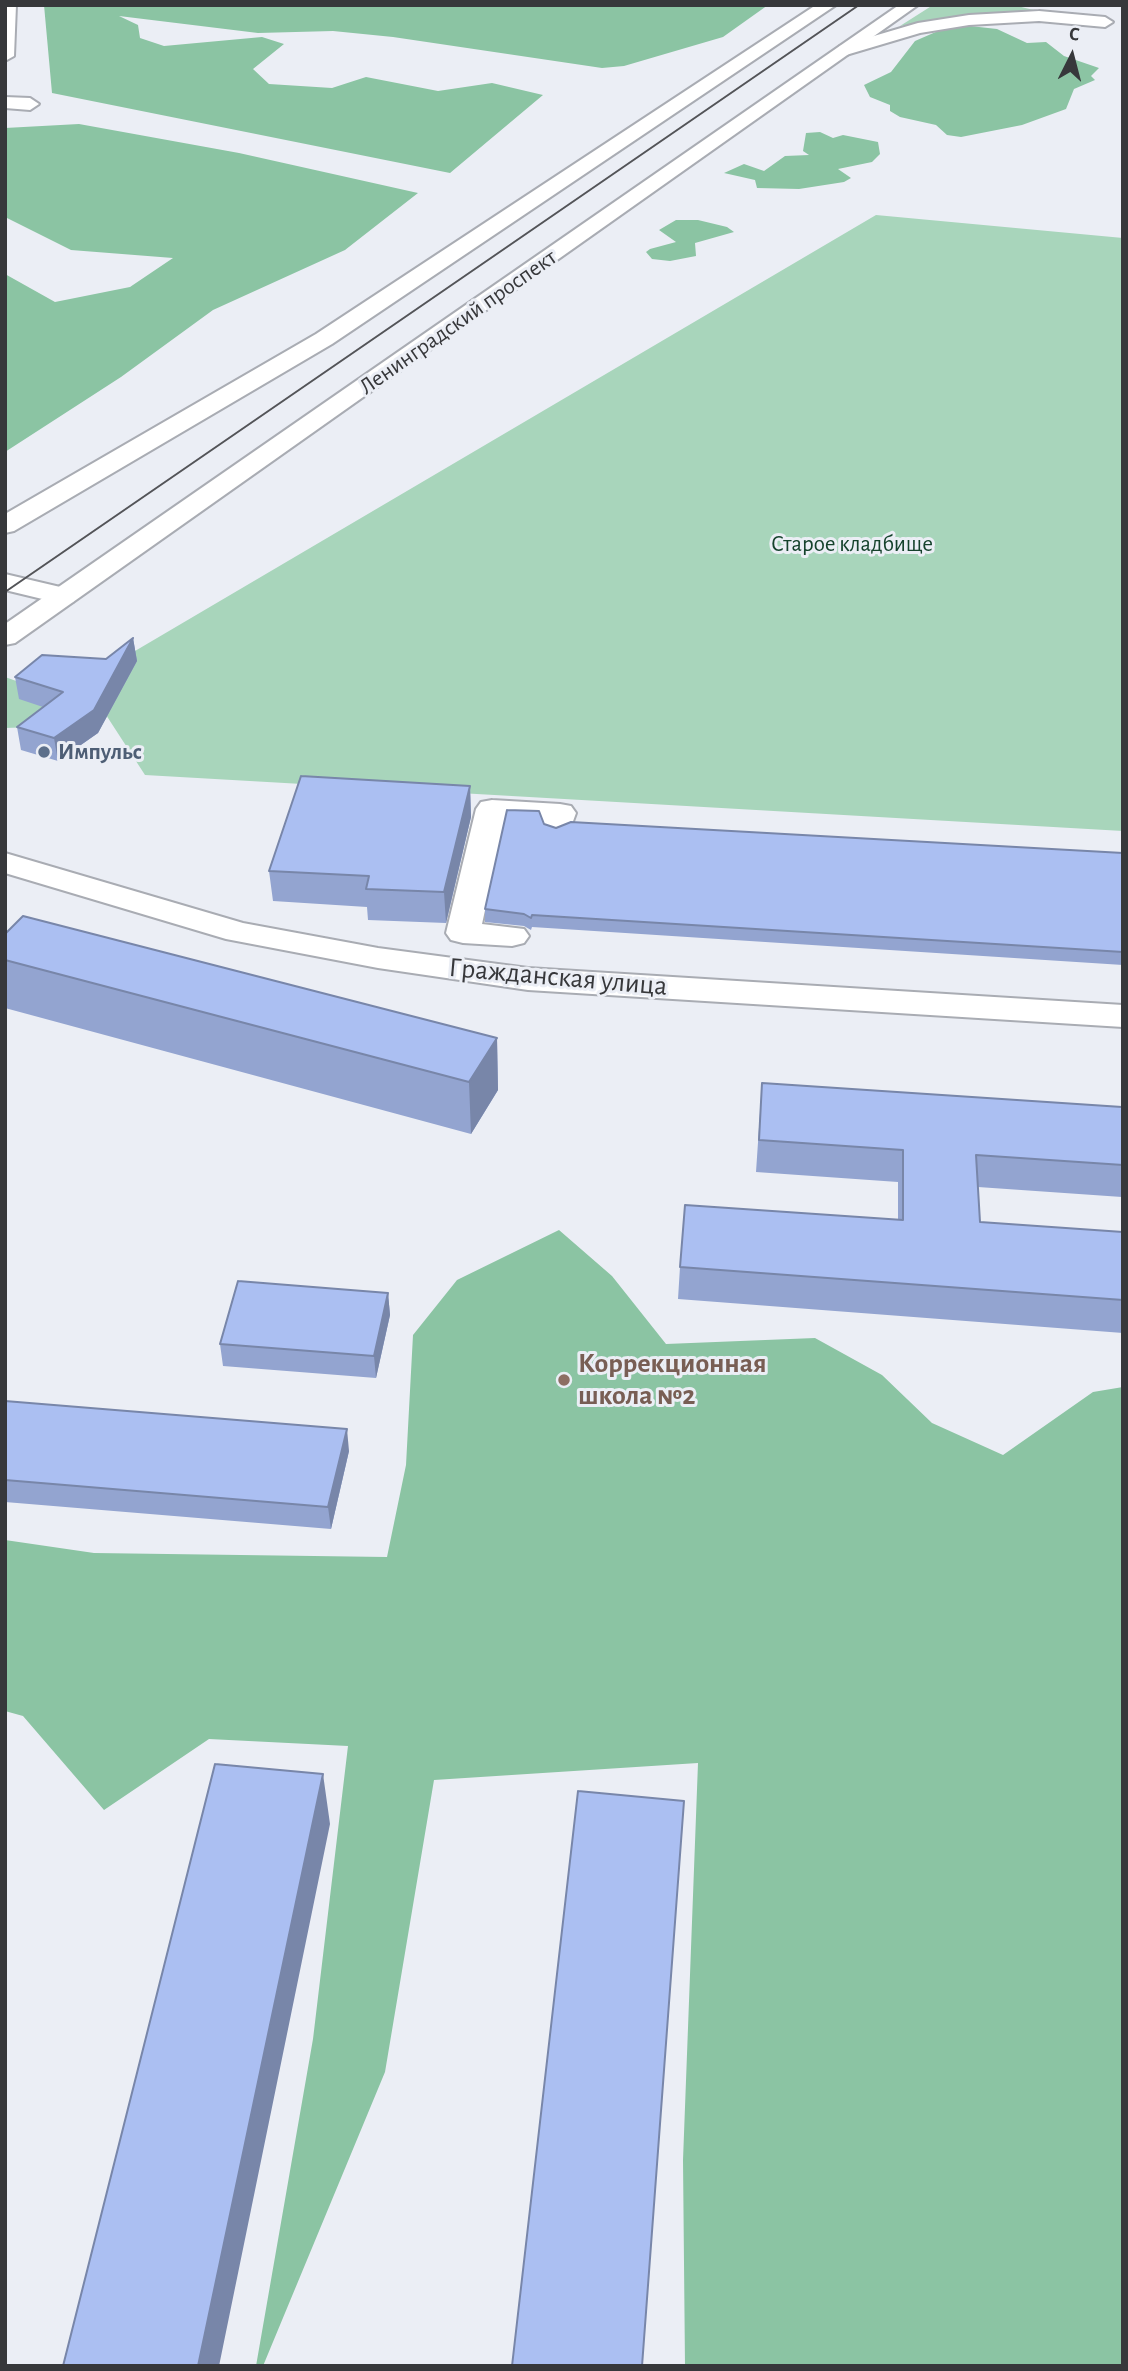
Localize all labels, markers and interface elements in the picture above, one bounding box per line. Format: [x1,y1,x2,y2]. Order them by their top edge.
north arrow [1037,21,1107,91]
text: С [1068,25,1080,45]
street label: Ленинградский проспект [354,243,562,401]
park label: Старое кладбище [771,530,933,558]
place label: Импульс [58,738,142,766]
marker: Импульс [36,744,52,760]
street label: Гражданская улица [447,951,669,1003]
place label: Коррекционная школа №2 [578,1347,767,1413]
marker: Коррекционная школа №2 [556,1372,572,1388]

